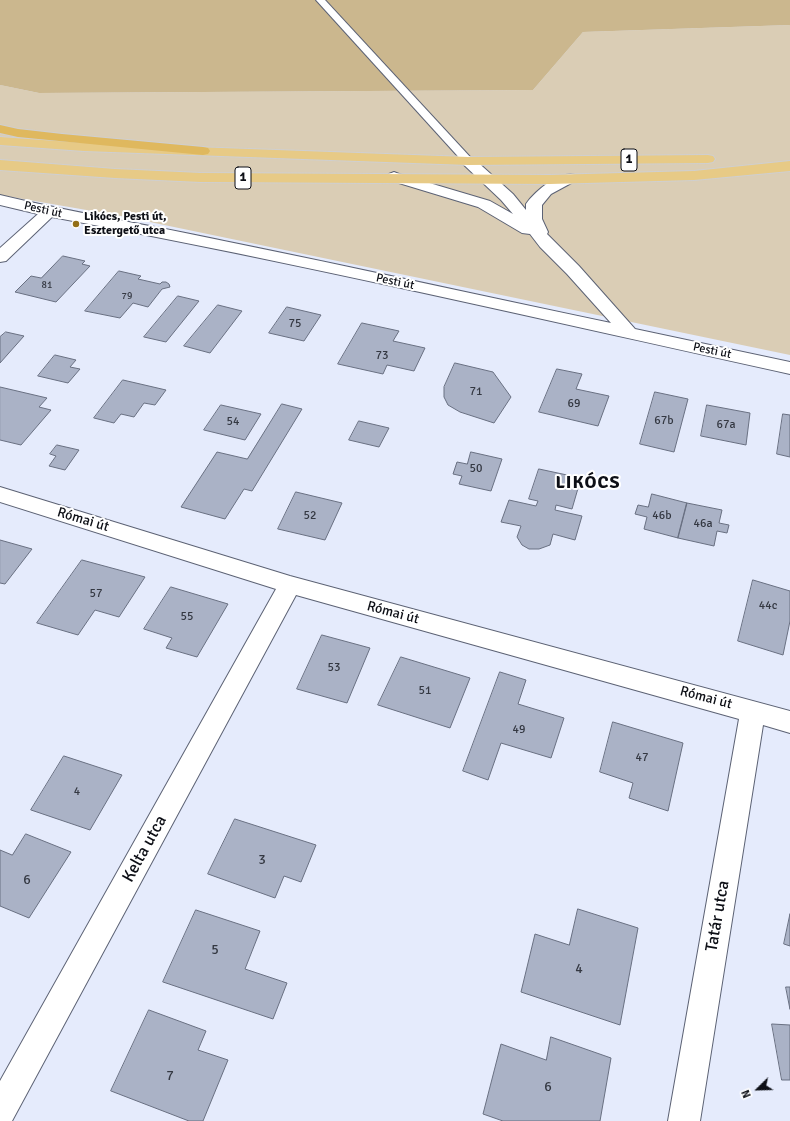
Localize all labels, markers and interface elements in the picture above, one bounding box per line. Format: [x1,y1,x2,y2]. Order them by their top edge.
road number: 1 [621,149,637,171]
road number: 1 [235,167,251,189]
street label: Pesti út [23,199,63,221]
place label: Likócs, Pesti út, Esztergető utca [84,210,167,238]
marker: Likócs, Pesti út, Esztergető utca [71,219,81,229]
street label: Pesti út [375,271,415,293]
house number: 81 [42,279,52,291]
house number: 79 [122,290,132,302]
house number: 75 [289,317,301,331]
street label: Pesti út [692,340,732,362]
house number: 73 [376,349,388,363]
house number: 71 [470,385,482,399]
house number: 69 [568,397,580,411]
house number: 67b [654,414,674,428]
house number: 54 [227,415,239,429]
house number: 67a [716,418,736,432]
house number: 50 [470,462,482,476]
district label: LIKÓCS [555,472,621,494]
street label: Római út [55,504,111,536]
house number: 52 [304,509,316,523]
house number: 46b [652,509,672,523]
house number: 46a [693,517,713,531]
house number: 57 [90,587,102,601]
street label: Római út [365,598,421,628]
house number: 44c [759,599,777,613]
house number: 55 [181,610,193,624]
house number: 53 [328,661,340,675]
street label: Római út [678,683,734,713]
house number: 51 [419,684,431,698]
house number: 49 [513,723,525,737]
house number: 47 [636,751,648,765]
house number: 4 [74,785,80,799]
street label: Kelta utca [118,812,172,886]
house number: 3 [258,852,266,868]
house number: 6 [23,872,31,888]
street label: Tatár utca [702,879,734,953]
house number: 5 [211,942,219,958]
house number: 4 [575,961,583,977]
house number: 7 [166,1068,174,1084]
north arrow [738,1069,778,1109]
house number: 6 [544,1079,552,1095]
text: N [739,1088,754,1100]

